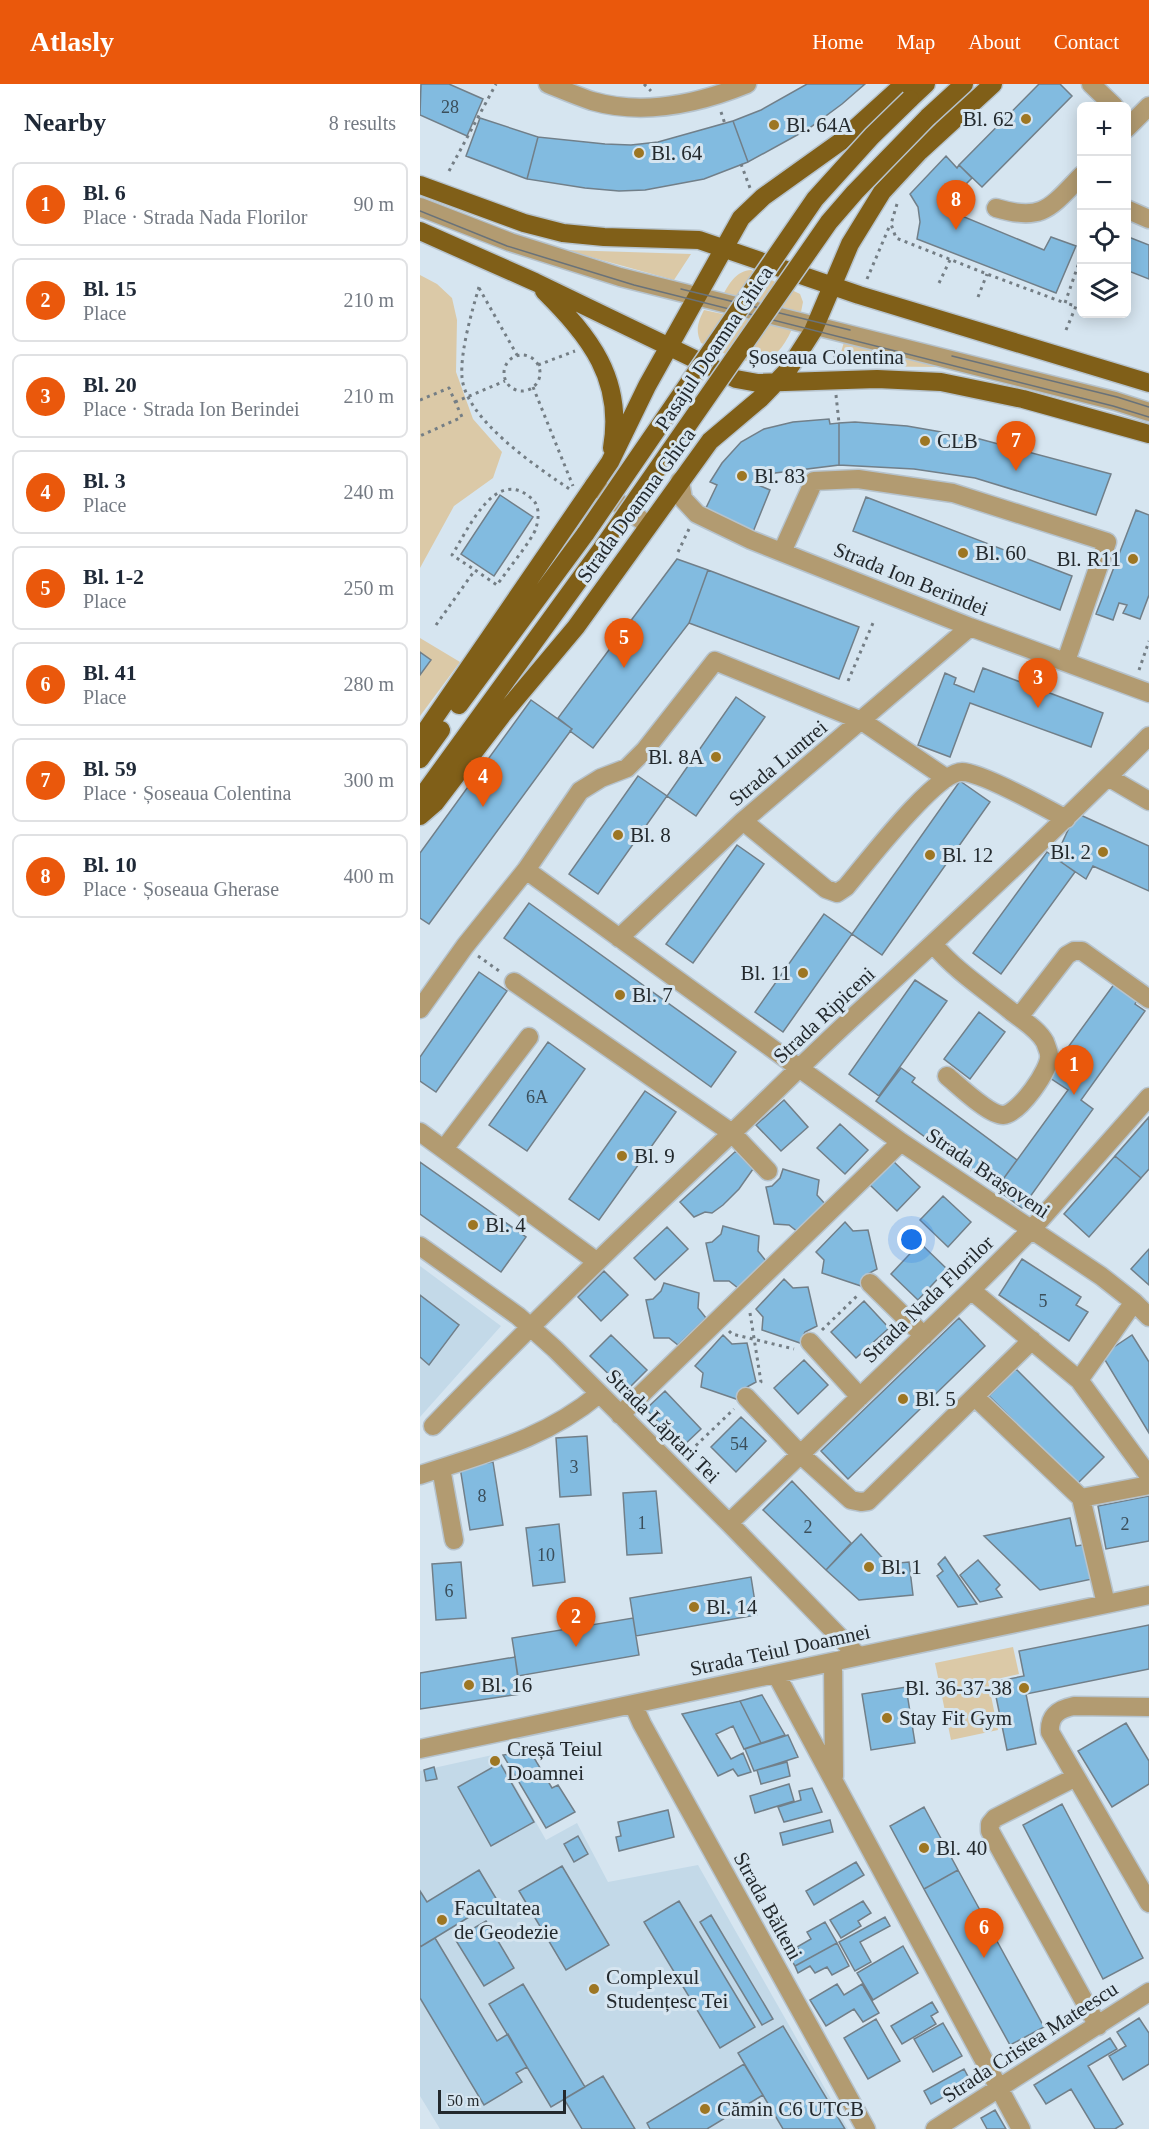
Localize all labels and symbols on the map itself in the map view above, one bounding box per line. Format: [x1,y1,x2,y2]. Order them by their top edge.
house number: 28 [441,97,459,117]
place label: Bl. 62 [963,107,1014,131]
marker: Bl. 62 [1019,112,1033,126]
place label: Bl. 64A [786,113,853,137]
marker: Bl. 64A [767,118,781,132]
place label: Bl. 64 [651,141,703,165]
marker: Bl. 64 [632,146,646,160]
pin: 8 [936,180,976,230]
street label: Pasajul Doamna Ghica [650,261,778,434]
street label: Șoseaua Colentina [748,345,905,369]
street label: Strada Doamna Ghica [572,422,701,587]
pin: 7 [996,422,1036,471]
place label: CLB [937,429,978,453]
marker: CLB [918,434,932,448]
place label: Bl. 83 [754,464,805,488]
marker: Bl. 83 [735,469,749,483]
street label: Strada Ion Berindei [830,537,992,621]
place label: Bl. 60 [975,541,1026,565]
marker: Bl. 60 [956,546,970,560]
place label: Bl. R11 [1056,547,1121,571]
marker: Bl. R11 [1126,552,1140,566]
pin: 5 [604,618,644,668]
pin: 3 [1018,658,1058,708]
street label: Strada Luntrei [724,715,832,811]
place label: Bl. 8A [648,745,705,769]
marker: Bl. 8A [709,750,723,764]
pin: 4 [464,758,502,807]
place label: Bl. 8 [630,823,671,847]
marker: Bl. 8 [611,828,625,842]
place label: Bl. 2 [1050,840,1091,864]
place label: Bl. 12 [942,843,993,867]
marker: Bl. 2 [1096,845,1110,859]
marker: Bl. 12 [923,848,937,862]
place label: Bl. 11 [740,961,791,985]
street label: Strada Ripiceni [768,962,880,1068]
marker: Bl. 11 [796,966,810,980]
place label: Bl. 7 [632,983,673,1007]
marker: Bl. 7 [613,988,627,1002]
pin: 1 [1054,1046,1094,1095]
house number: 6A [526,1087,548,1107]
street label: Strada Brașoveni [922,1123,1055,1223]
place label: Bl. 9 [634,1144,675,1168]
marker: Bl. 9 [615,1149,629,1163]
place label: Bl. 4 [485,1213,526,1237]
marker: Bl. 4 [466,1218,480,1232]
your location [897,1225,926,1254]
street label: Strada Nada Florilor [858,1230,998,1368]
house number: 5 [1039,1291,1048,1311]
street label: Strada Lăptari Tei [601,1364,725,1488]
place label: Bl. 5 [915,1387,956,1411]
marker: Bl. 5 [896,1392,910,1406]
house number: 54 [730,1434,748,1454]
house number: 3 [570,1457,579,1477]
house number: 8 [478,1486,487,1506]
house number: 1 [638,1513,647,1533]
house number: 2 [1121,1514,1130,1534]
house number: 2 [804,1517,813,1537]
house number: 10 [537,1545,555,1565]
place label: Bl. 1 [881,1555,922,1579]
marker: Bl. 1 [862,1560,876,1574]
house number: 6 [445,1581,454,1601]
place label: Bl. 14 [706,1595,758,1619]
pin: 2 [556,1598,596,1647]
marker: Bl. 14 [687,1600,701,1614]
street label: Strada Teiul Doamnei [688,1619,872,1681]
place label: Bl. 16 [481,1673,532,1697]
place label: Bl. 36-37-38 [905,1676,1012,1700]
marker: Bl. 16 [462,1678,476,1692]
marker: Bl. 36-37-38 [1017,1681,1031,1695]
place label: Stay Fit Gym [899,1706,1012,1730]
marker: Stay Fit Gym [880,1711,894,1725]
place label: Creșă Teiul Doamnei [507,1737,603,1785]
marker: Creșă Teiul Doamnei [488,1754,502,1768]
place label: Bl. 40 [936,1836,987,1860]
marker: Bl. 40 [917,1841,931,1855]
street label: Strada Bălteni [729,1848,808,1964]
place label: Facultatea de Geodezie [454,1896,558,1944]
pin: 6 [964,1908,1004,1958]
marker: Facultatea de Geodezie [435,1913,449,1927]
place label: Complexul Studențesc Tei [606,1965,729,2013]
street label: Strada Cristea Mateescu [938,1976,1123,2108]
marker: Complexul Studențesc Tei [587,1982,601,1996]
scale bar [438,2087,566,2114]
place label: Cămin C6 UTCB [717,2097,864,2121]
marker: Cămin C6 UTCB [698,2102,712,2116]

